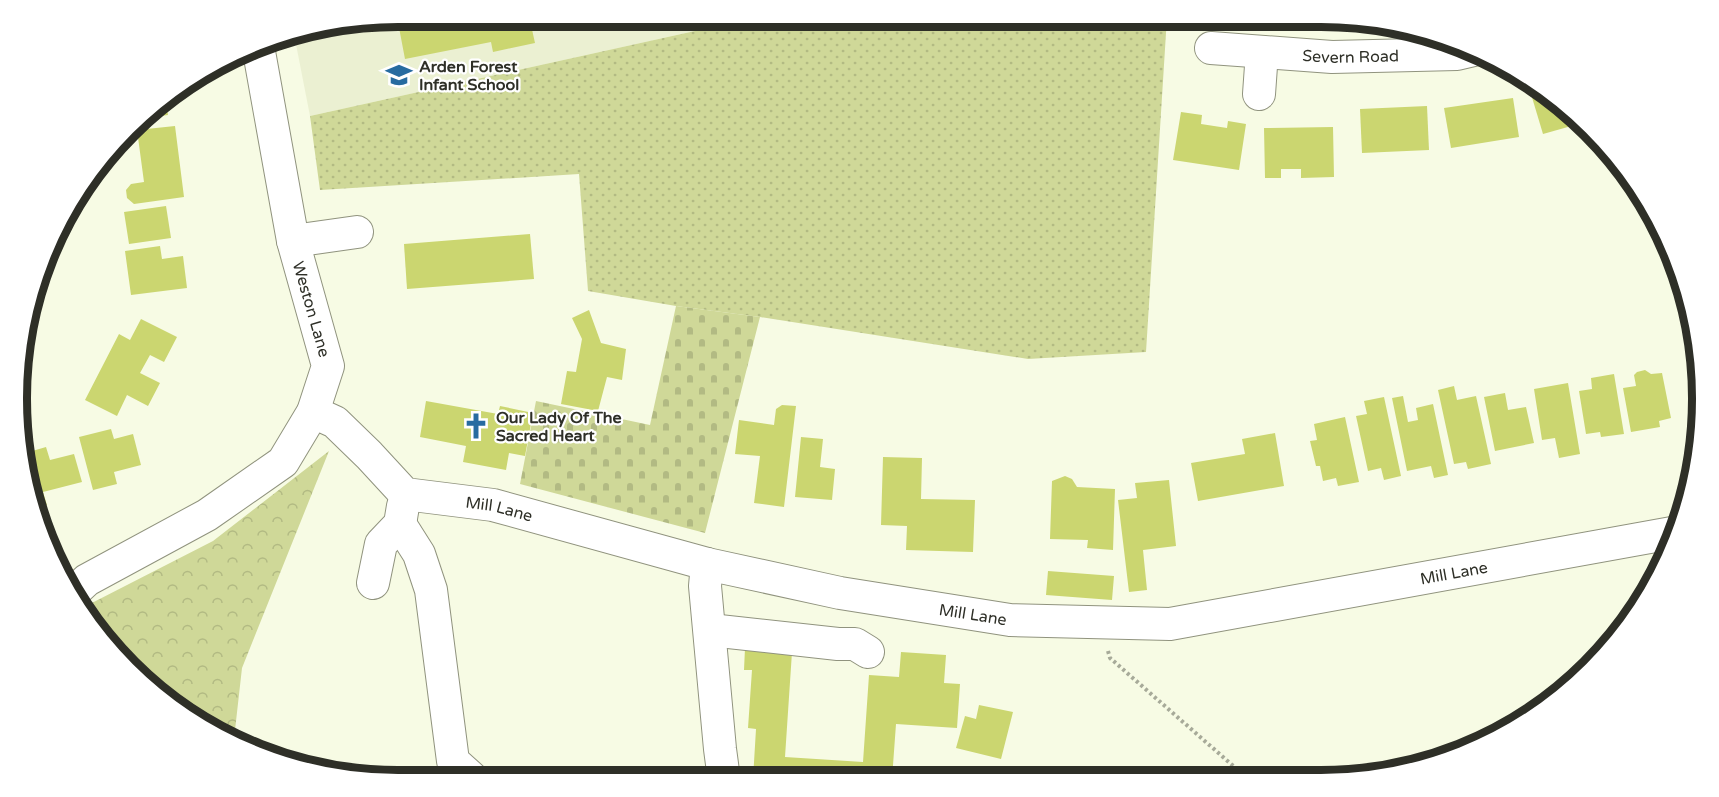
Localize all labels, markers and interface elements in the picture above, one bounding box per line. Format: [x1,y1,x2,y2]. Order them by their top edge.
street label: Severn Road [1302,46,1399,68]
place label: Arden Forest Infant School [419,57,519,95]
school or university icon: Arden Forest Infant School [384,60,414,90]
street label: Weston Lane [288,259,334,360]
place label: Our Lady Of The Sacred Heart [496,408,622,446]
church icon: Our Lady Of The Sacred Heart [461,411,491,441]
street label: Mill Lane [464,493,535,526]
street label: Mill Lane [1418,558,1489,589]
street label: Mill Lane [937,600,1008,630]

